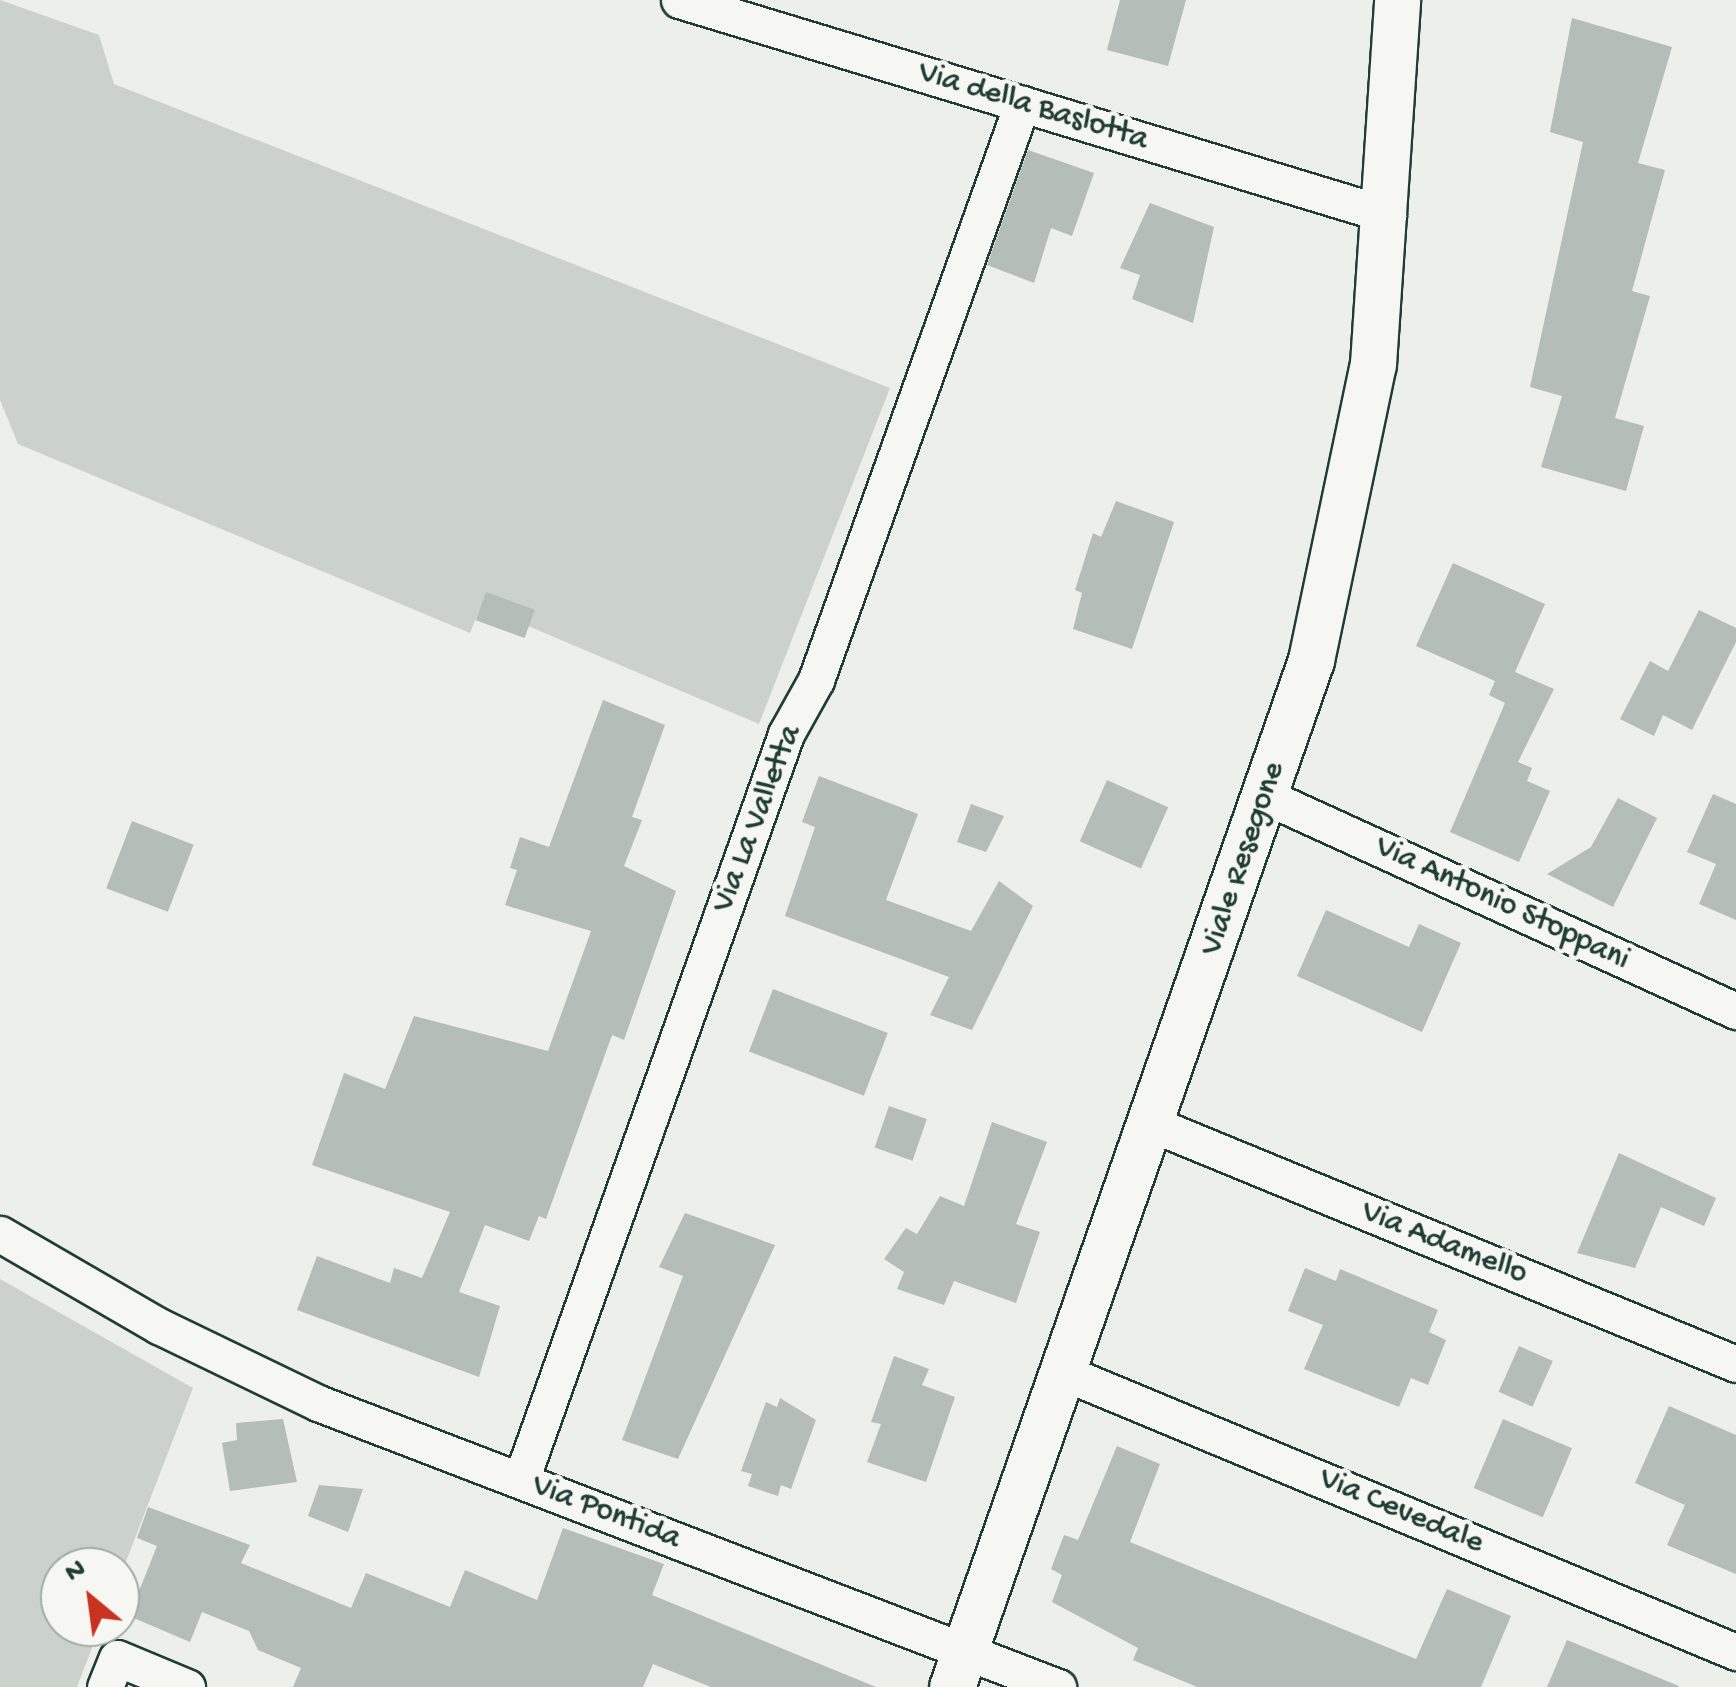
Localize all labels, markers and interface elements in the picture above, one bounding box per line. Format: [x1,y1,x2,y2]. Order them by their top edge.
street label: Via della Baslotta [913,54,1153,160]
street label: Via La Valletta [705,720,811,918]
street label: Viale Resegone [1193,757,1295,961]
street label: Via Antonio Stoppani [1369,828,1635,980]
street label: Via Adamello [1355,1193,1533,1295]
street label: Via Cevedale [1313,1460,1489,1564]
street label: Via Pontida [526,1467,686,1559]
north arrow [40,1547,140,1647]
text: N [60,1553,92,1591]

